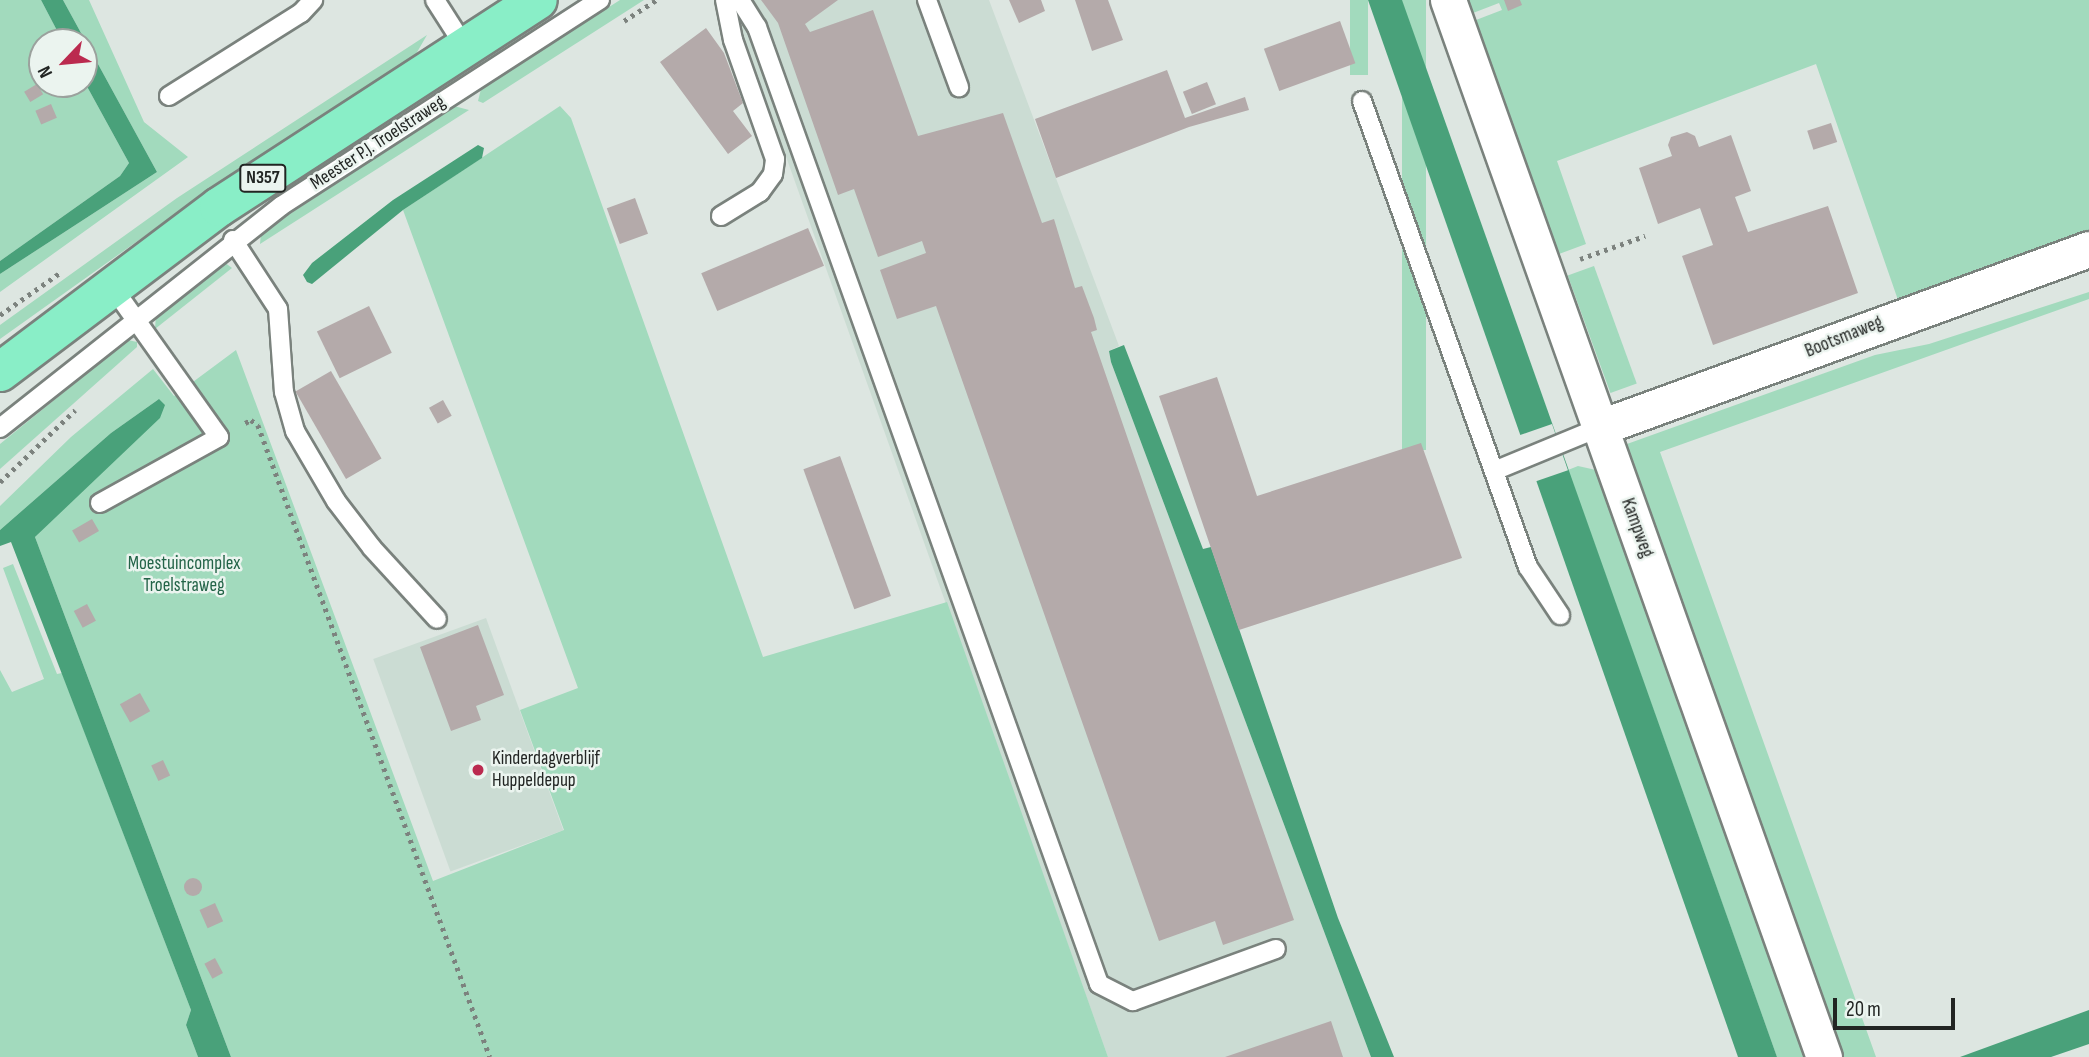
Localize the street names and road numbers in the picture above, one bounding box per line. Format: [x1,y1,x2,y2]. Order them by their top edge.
street label: Meester P.J. Troelstraweg [306,91,450,195]
road number: N357 [238,163,288,192]
street label: Bootsmaweg [1802,311,1886,363]
street label: Kampweg [1616,495,1658,561]

